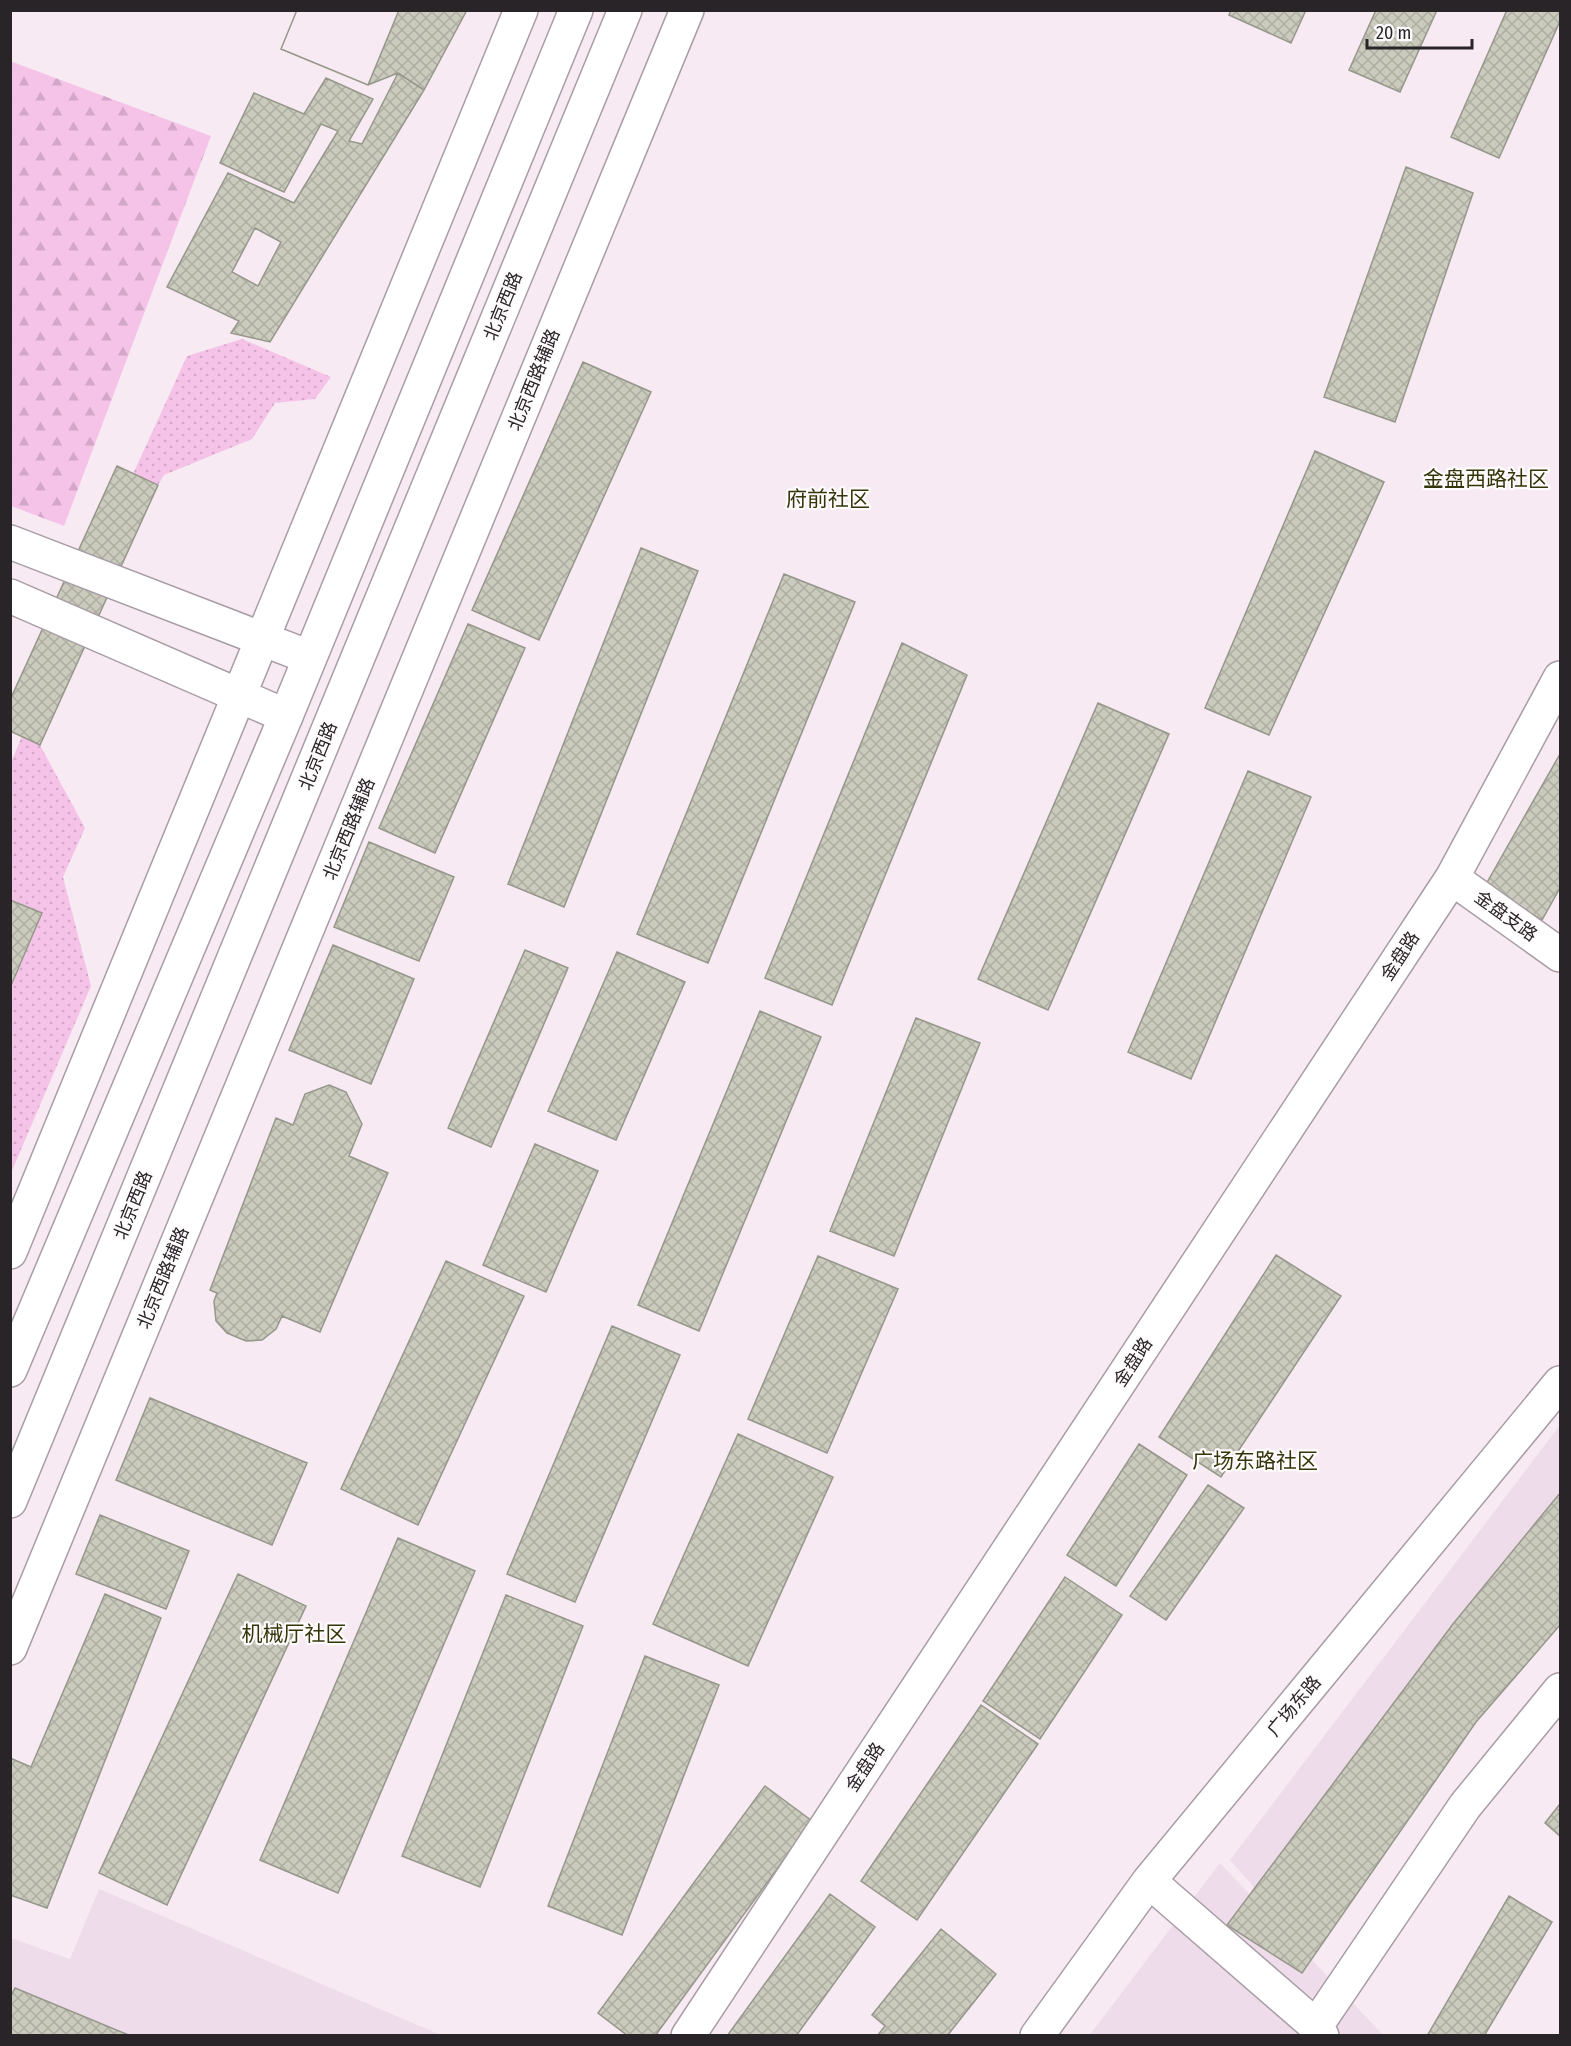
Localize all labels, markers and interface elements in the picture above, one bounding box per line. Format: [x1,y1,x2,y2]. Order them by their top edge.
scale bar [1367,12,1472,50]
text: 20 m [1376,22,1411,44]
street label: 北京西路 [479,269,527,343]
street label: 北京西路辅路 [504,326,564,434]
district label: 金盘西路社区 [1423,466,1549,492]
district label: 府前社区 [786,486,870,512]
street label: 北京西路 [294,719,342,793]
street label: 北京西路辅路 [319,775,379,883]
street label: 金盘支路 [1470,886,1542,946]
street label: 金盘路 [1376,927,1424,985]
street label: 北京西路 [109,1168,157,1242]
street label: 北京西路辅路 [133,1224,193,1332]
street label: 金盘路 [1109,1333,1157,1391]
district label: 广场东路社区 [1192,1448,1318,1474]
district label: 机械厅社区 [242,1621,347,1647]
street label: 广场东路 [1262,1671,1326,1741]
street label: 金盘路 [841,1738,889,1796]

